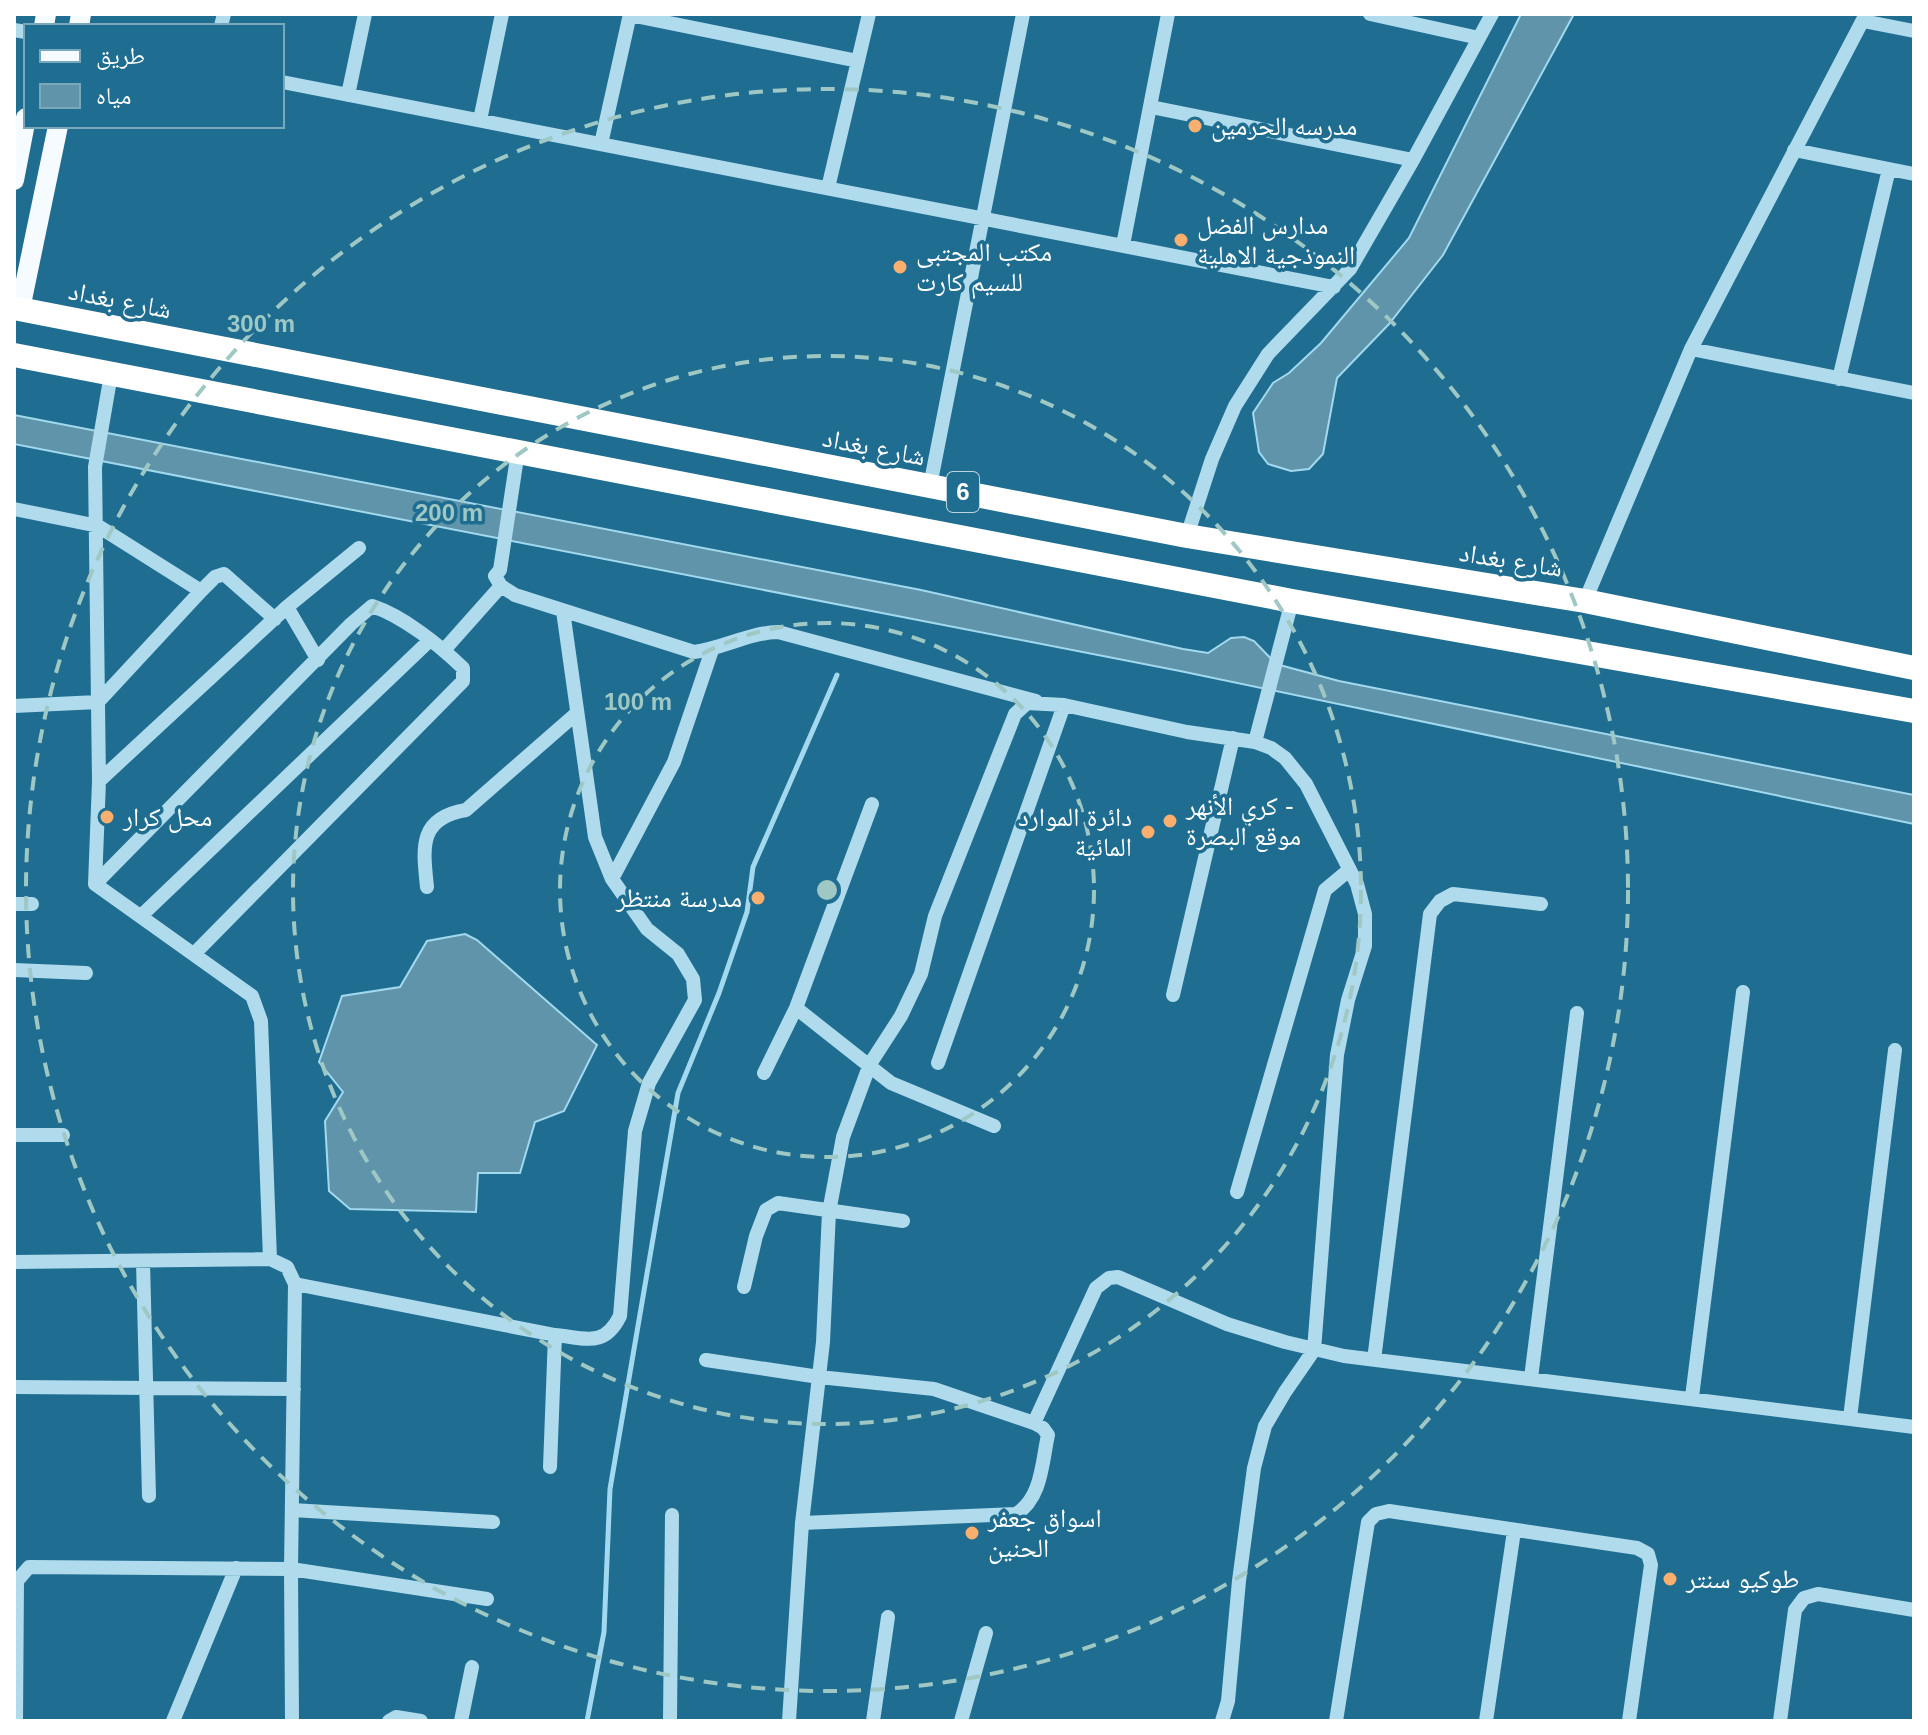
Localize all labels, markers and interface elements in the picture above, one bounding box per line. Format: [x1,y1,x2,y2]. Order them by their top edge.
legend [24,24,284,128]
text: طريق [96,42,145,70]
text: مياه [96,82,131,109]
place label: مدرسه الحرمين [1211,111,1357,142]
marker: مدرسه الحرمين [1186,117,1204,135]
place label: مدارس الفضل النموذجية الاهلية [1197,210,1355,270]
marker: مدارس الفضل النموذجية الاهلية [1172,231,1190,249]
place label: مكتب المجتبى للسيم كارت [916,237,1052,299]
marker: مكتب المجتبى للسيم كارت [891,258,909,276]
street label: شارع بغداد [66,275,174,326]
text: 300 m [227,310,295,337]
street label: شارع بغداد [820,422,928,473]
road number: 6 [947,472,979,512]
text: 200 m [415,499,483,526]
street label: شارع بغداد [1457,537,1565,584]
text: 100 m [604,688,672,715]
place label: كري الأنهر - موقع البصرة [1185,791,1301,853]
place label: محل كرار [122,802,212,833]
place label: دائرة الموارد المائية [1018,802,1132,862]
marker: محل كرار [98,808,116,826]
marker: كري الأنهر - موقع البصرة [1161,812,1179,830]
marker: دائرة الموارد المائية [1139,823,1157,841]
centre of rings [813,876,841,904]
place label: مدرسة منتظر [615,883,742,913]
marker: مدرسة منتظر [749,889,767,907]
place label: اسواق جعفر الحنين [987,1503,1102,1564]
marker: اسواق جعفر الحنين [963,1524,981,1542]
place label: طوكيو سنتر [1685,1564,1799,1594]
marker: طوكيو سنتر [1661,1570,1679,1588]

